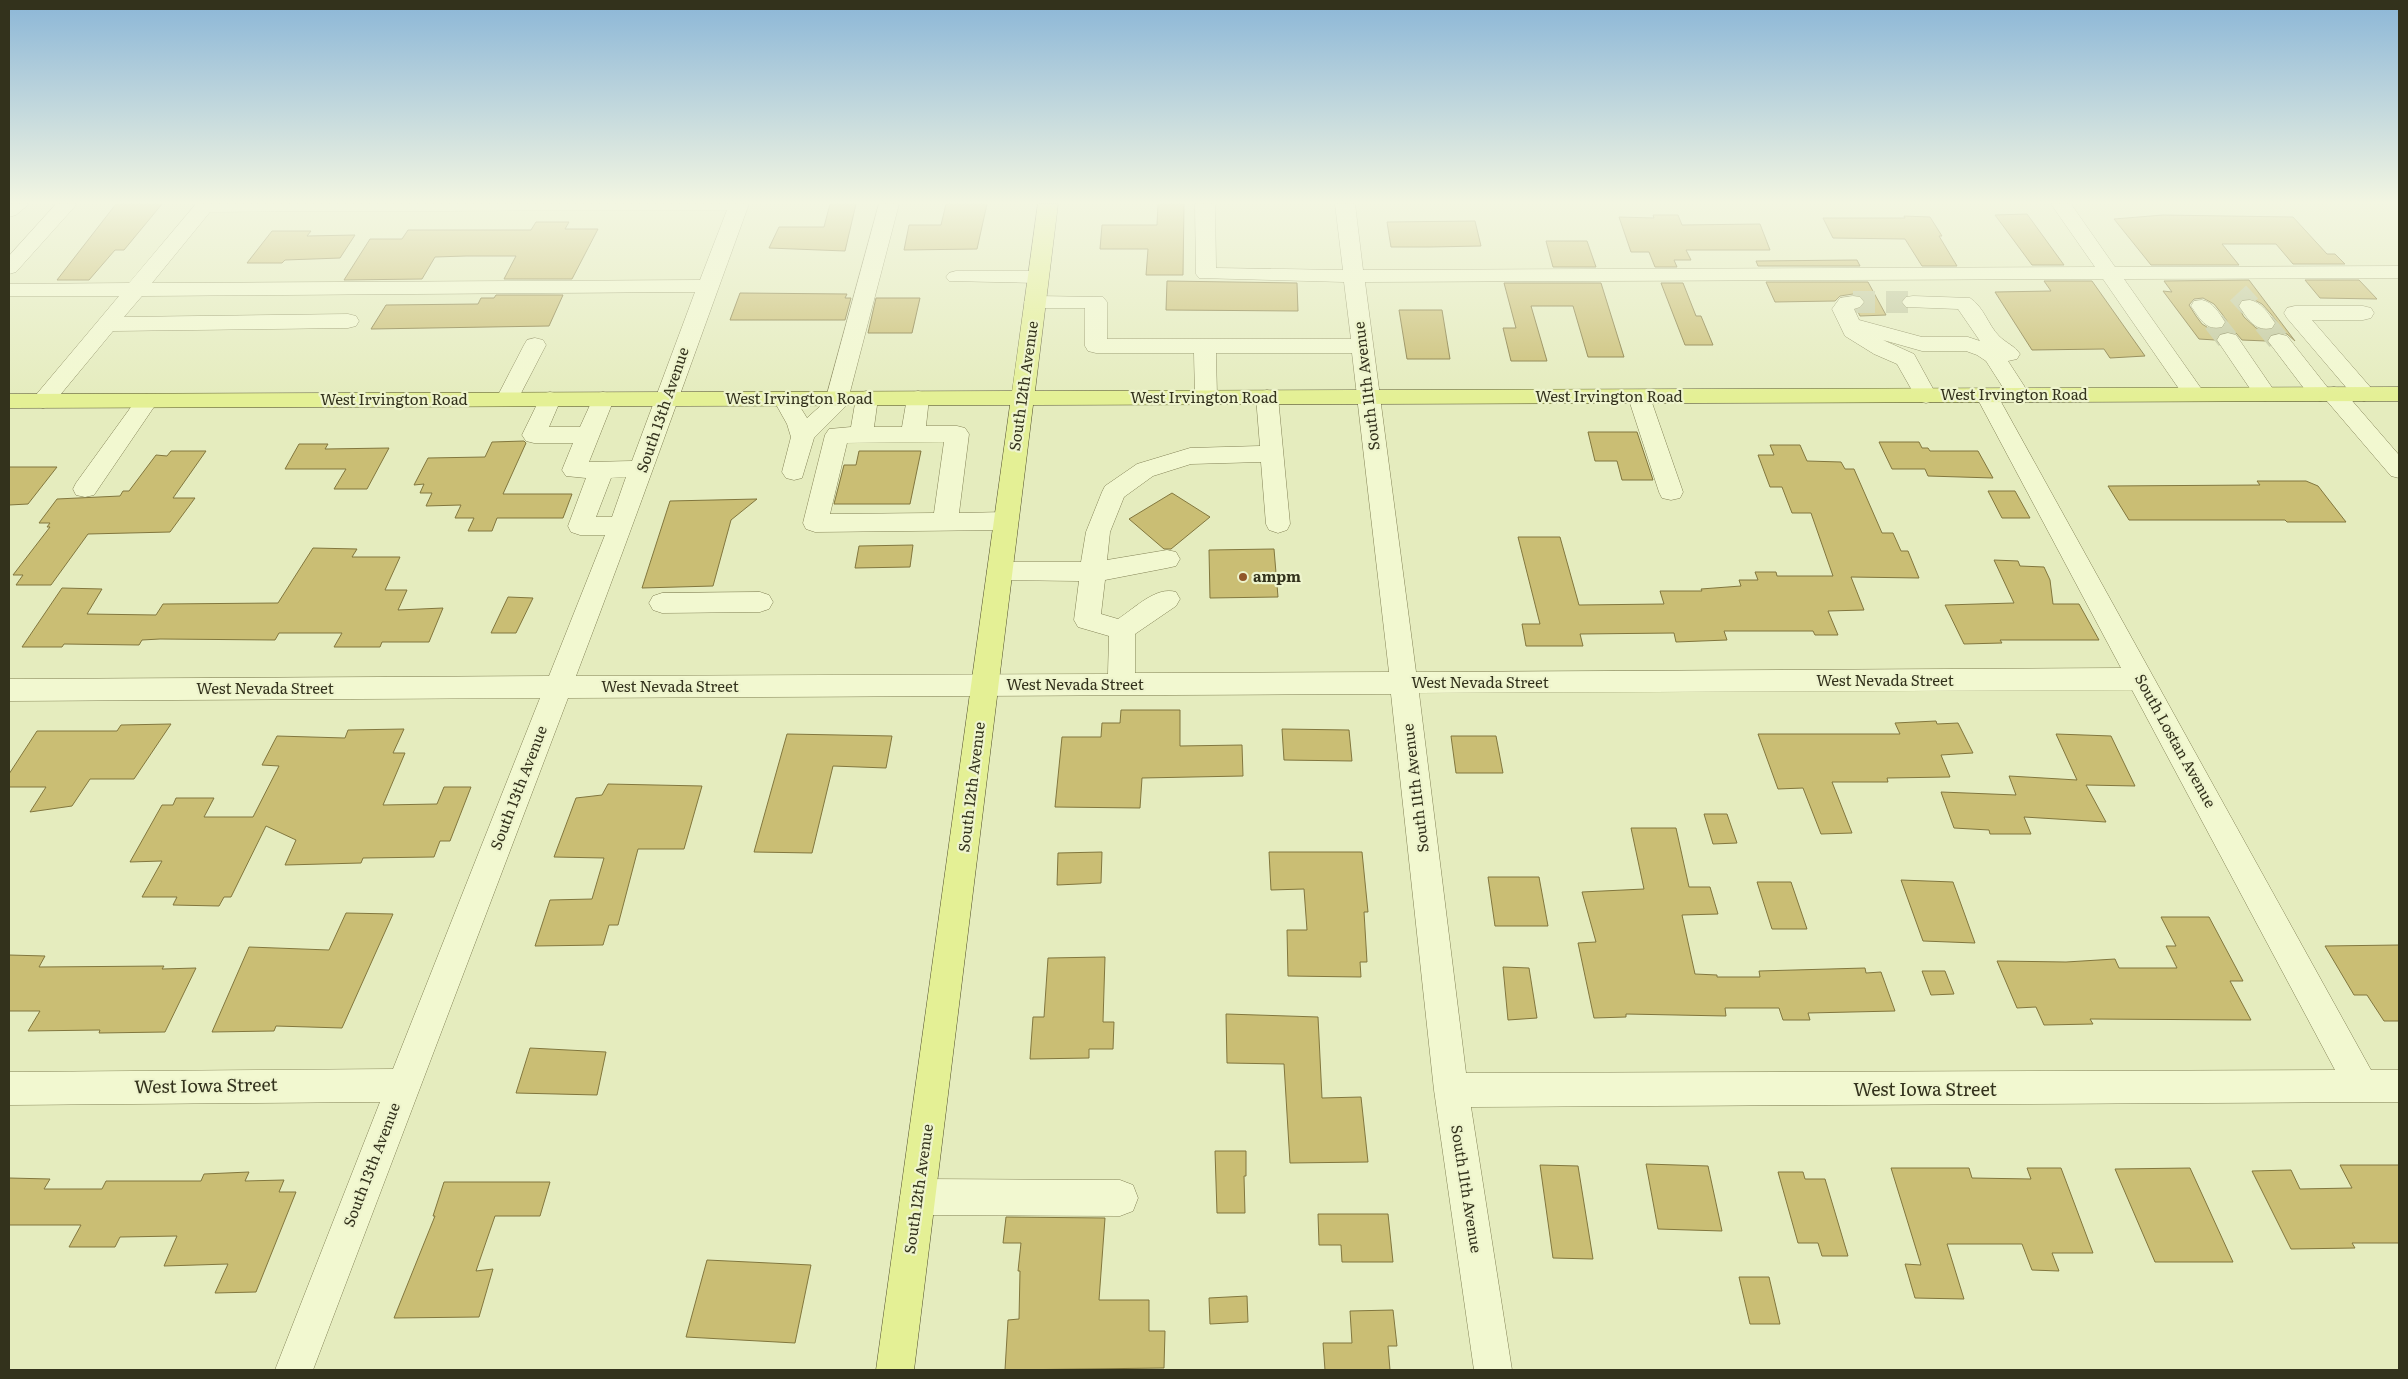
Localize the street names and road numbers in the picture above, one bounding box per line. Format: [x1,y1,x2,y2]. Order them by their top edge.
street label: South 12th Avenue [1002,319,1043,452]
street label: South 11th Avenue [1346,320,1385,452]
street label: South 13th Avenue [629,343,694,475]
street label: West Irvington Road [1940,382,2088,405]
street label: West Irvington Road [1535,384,1683,407]
street label: West Irvington Road [1130,385,1278,408]
street label: West Irvington Road [725,386,873,409]
street label: West Irvington Road [320,387,468,410]
street label: West Nevada Street [1816,668,1954,691]
street label: South Lostan Avenue [2130,669,2223,812]
street label: West Nevada Street [1411,670,1549,693]
street label: West Nevada Street [1006,672,1144,695]
street label: West Nevada Street [601,674,739,697]
street label: West Nevada Street [196,676,334,699]
street label: South 12th Avenue [951,720,990,853]
street label: South 13th Avenue [483,722,552,853]
street label: South 11th Avenue [1395,722,1434,854]
street label: West Iowa Street [134,1070,279,1099]
street label: West Iowa Street [1853,1075,1998,1102]
street label: South 13th Avenue [336,1099,405,1230]
street label: South 12th Avenue [897,1122,938,1255]
street label: South 11th Avenue [1446,1123,1489,1255]

